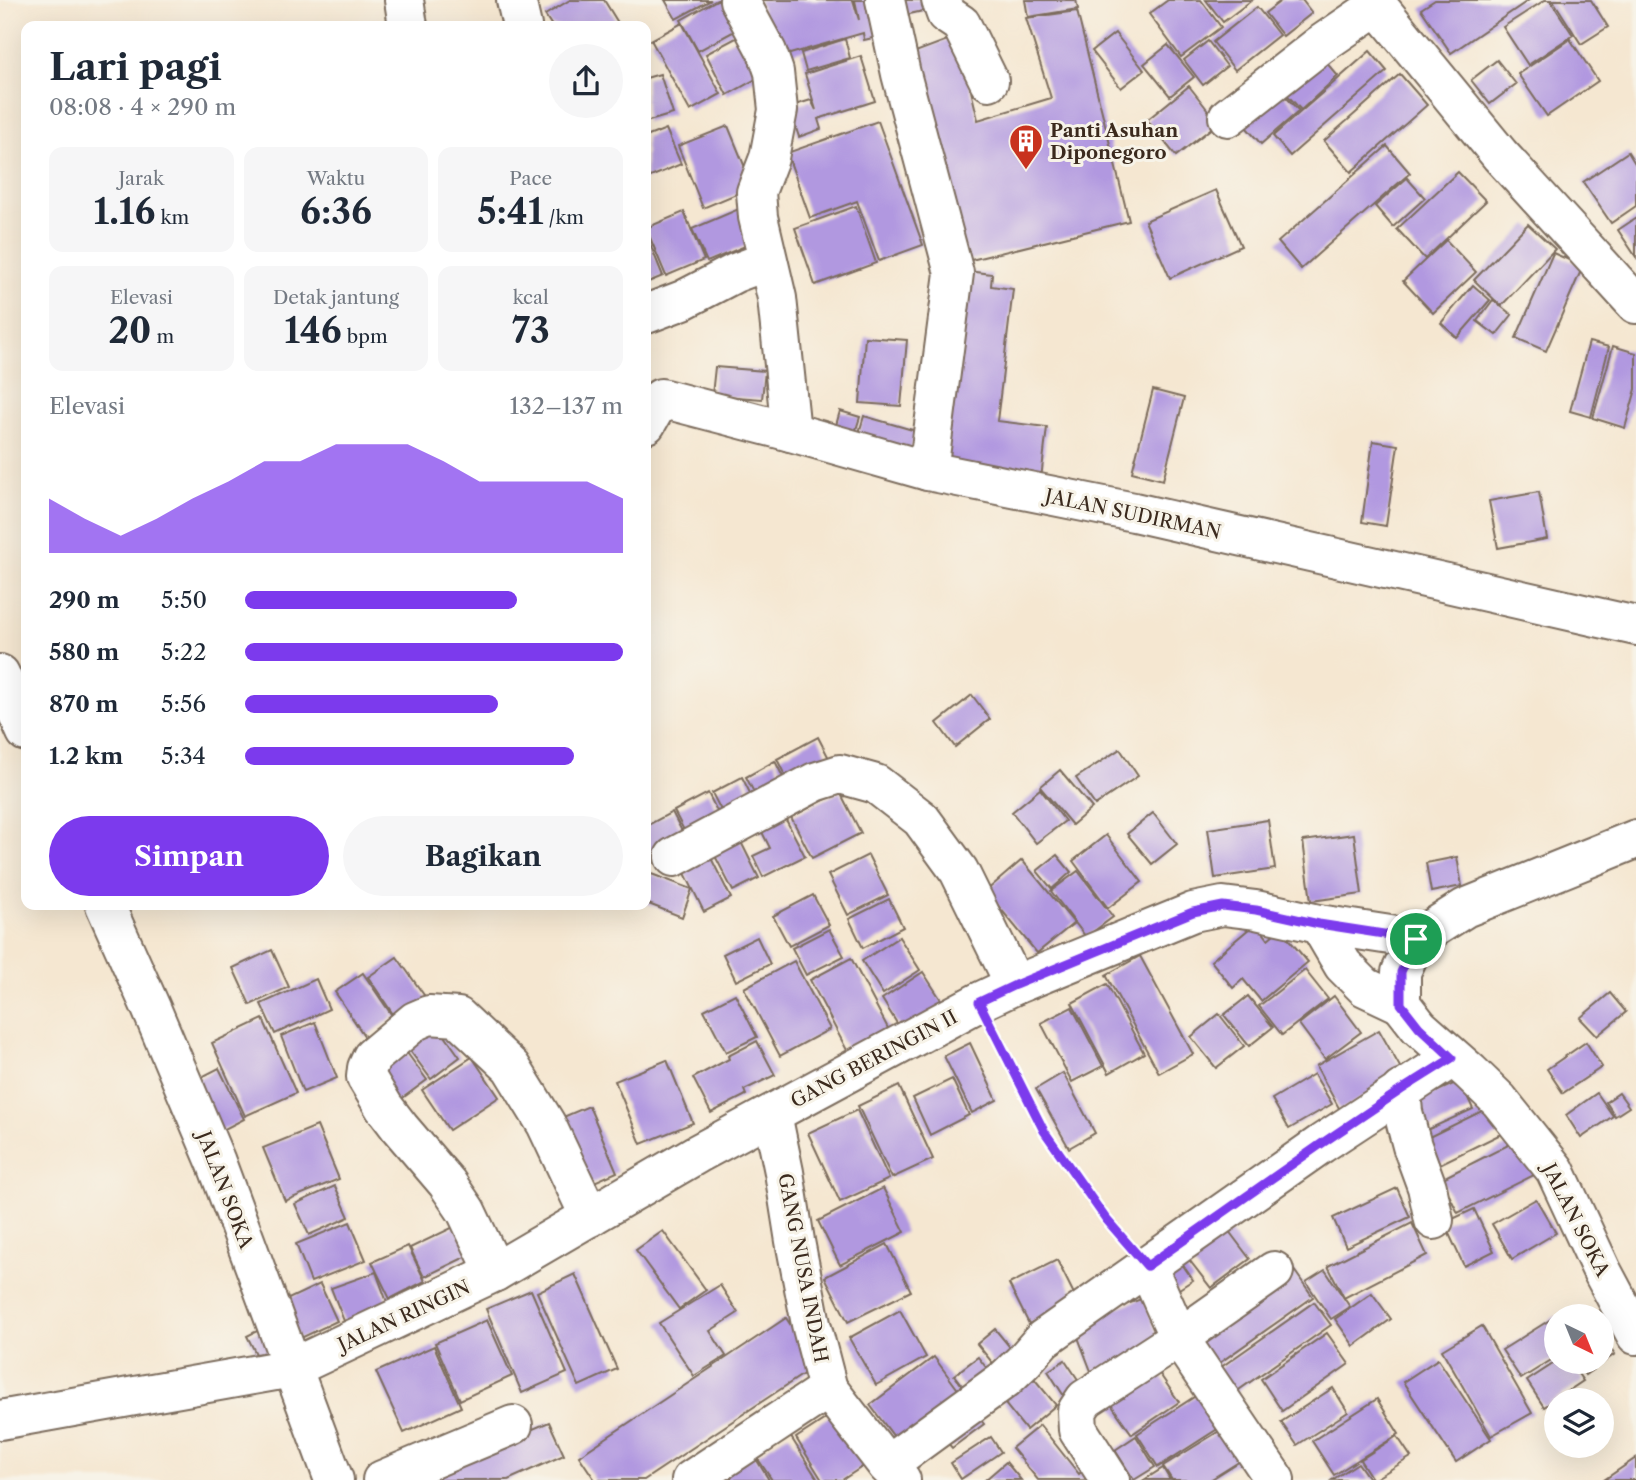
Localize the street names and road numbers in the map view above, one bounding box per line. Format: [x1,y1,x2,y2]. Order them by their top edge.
street label: JALAN SUDIRMAN [1040,483,1223,544]
street label: GANG BERINGIN II [787,1005,961,1113]
street label: JALAN SOKA [191,1125,258,1253]
street label: JALAN SOKA [1536,1157,1615,1281]
street label: GANG NUSA INDAH [773,1171,833,1365]
street label: JALAN RINGIN [332,1275,474,1358]

